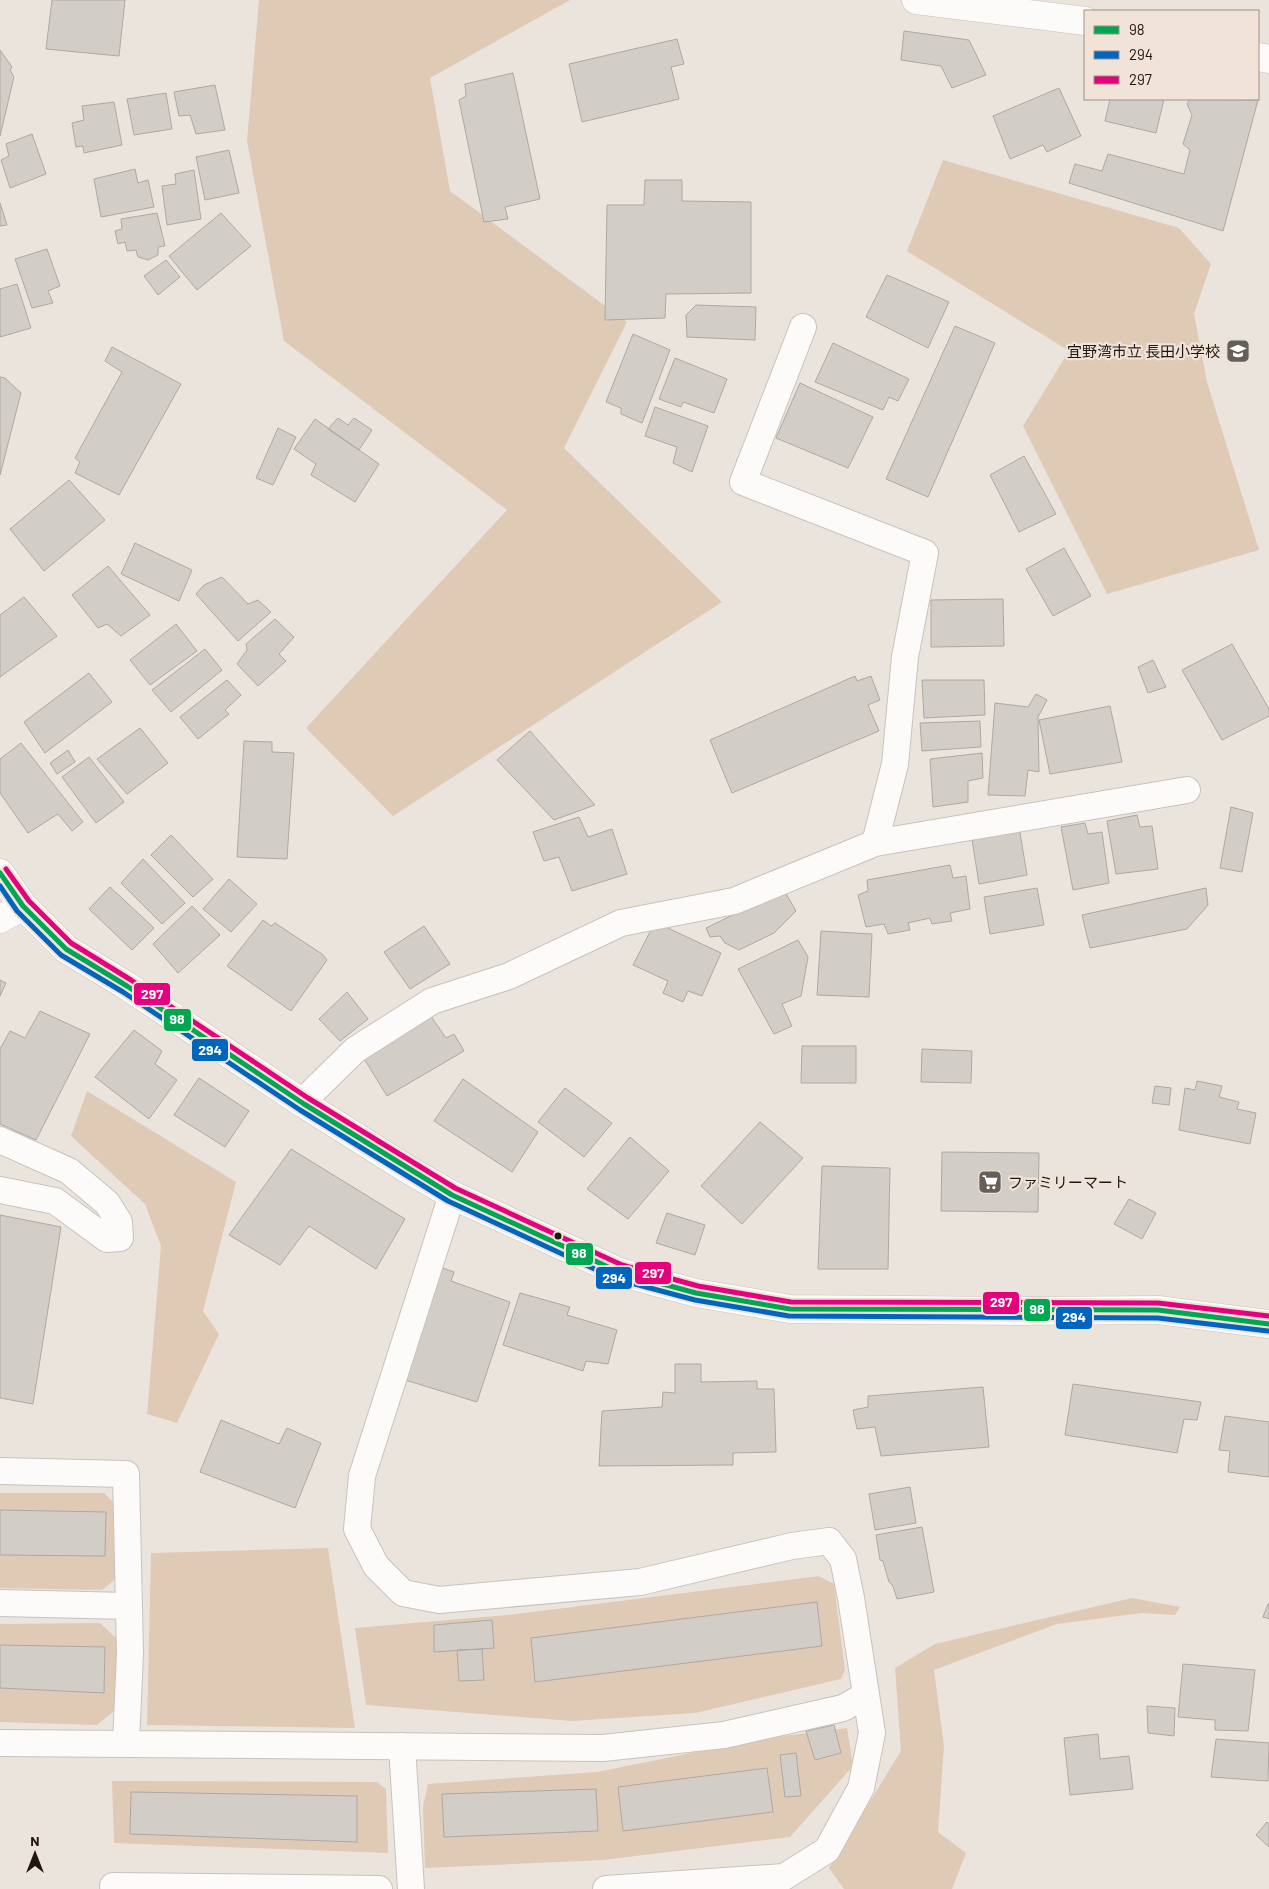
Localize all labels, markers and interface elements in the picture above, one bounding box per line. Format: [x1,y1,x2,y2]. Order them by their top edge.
legend [1084,10,1259,100]
text: 98 [1129,20,1145,38]
text: 294 [1129,45,1153,63]
text: 297 [1129,70,1152,88]
school or university icon: 宜野湾市立 長田小学校 [1225,338,1251,364]
place label: 宜野湾市立 長田小学校 [1067,342,1220,360]
line badge: 297 [133,982,171,1006]
text: 297 [141,985,163,1002]
line badge: 98 [163,1008,192,1032]
text: 98 [169,1010,185,1027]
line badge: 294 [191,1038,229,1062]
text: 294 [198,1041,222,1058]
supermarket icon: ファミリーマート [977,1169,1003,1195]
place label: ファミリーマート [1008,1173,1128,1191]
unlabelled marker [553,1231,563,1241]
line badge: 98 [565,1242,594,1266]
text: 98 [571,1244,587,1261]
line badge: 297 [634,1261,672,1285]
text: 297 [642,1264,664,1281]
line badge: 294 [595,1266,633,1290]
text: 294 [602,1269,626,1286]
line badge: 297 [982,1291,1020,1315]
text: 297 [990,1293,1012,1310]
line badge: 98 [1023,1298,1051,1322]
text: 98 [1029,1300,1045,1317]
line badge: 294 [1055,1306,1093,1330]
text: 294 [1062,1308,1086,1325]
north arrow [10,1829,60,1879]
text: N [30,1832,40,1849]

